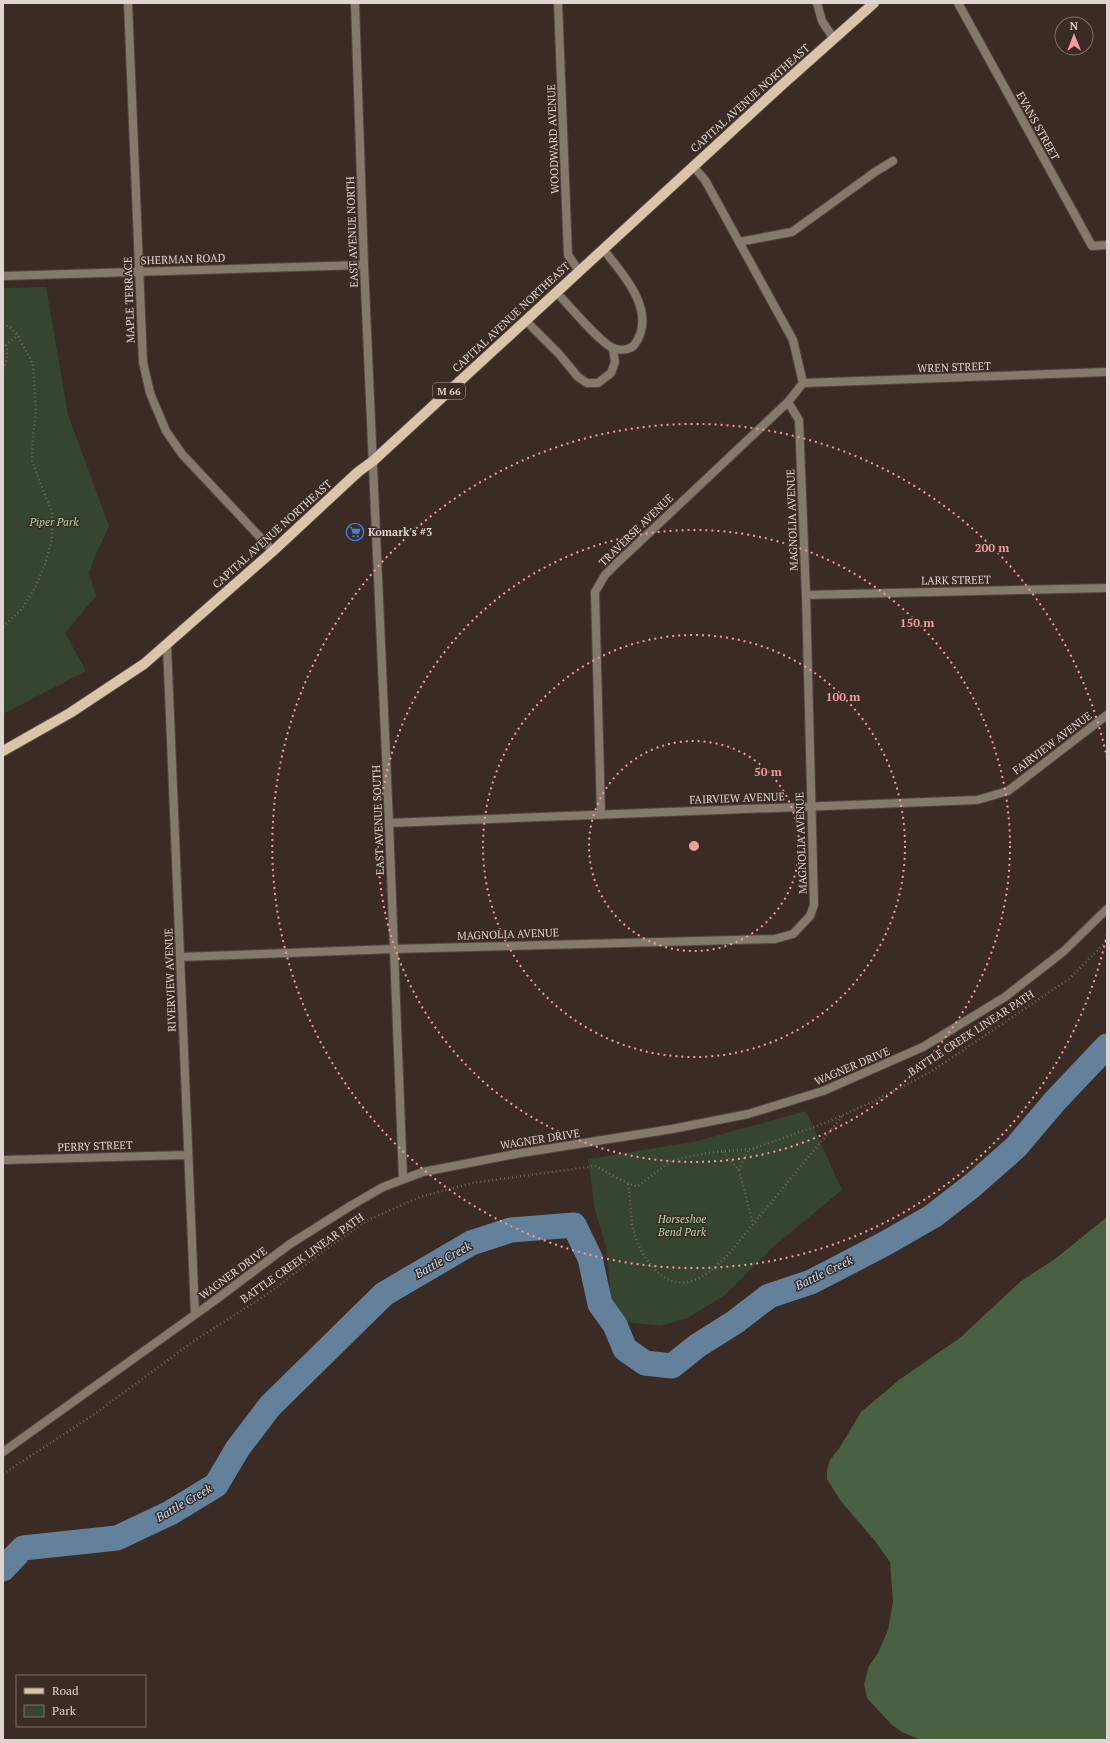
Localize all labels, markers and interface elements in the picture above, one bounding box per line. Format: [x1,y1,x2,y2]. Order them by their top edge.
north arrow [1054,16,1094,56]
text: N [1070,19,1079,33]
street label: CAPITAL AVENUE NORTHEAST [687,41,813,155]
street label: WOODWARD AVENUE [544,84,562,194]
street label: EVANS STREET [1013,89,1063,163]
street label: EAST AVENUE NORTH [343,176,361,288]
street label: SHERMAN ROAD [140,251,226,267]
street label: MAPLE TERRACE [120,257,138,343]
street label: CAPITAL AVENUE NORTHEAST [449,259,573,375]
street label: WREN STREET [917,359,991,375]
road number: M 66 [433,383,465,399]
street label: MAGNOLIA AVENUE [783,469,801,571]
street label: CAPITAL AVENUE NORTHEAST [209,477,335,591]
street label: TRAVERSE AVENUE [596,491,676,569]
park label: Piper Park [28,515,79,529]
supermarket icon: Komark's #3 [345,522,365,542]
place label: Komark's #3 [368,525,432,539]
text: 200 m [975,540,1009,555]
street label: LARK STREET [921,572,991,588]
text: 150 m [900,615,934,630]
text: 100 m [826,689,860,704]
street label: FAIRVIEW AVENUE [1010,709,1094,777]
text: 50 m [754,764,782,779]
street label: EAST AVENUE SOUTH [369,765,387,875]
street label: FAIRVIEW AVENUE [689,789,785,807]
street label: MAGNOLIA AVENUE [792,792,810,894]
centre of rings [687,839,701,853]
street label: MAGNOLIA AVENUE [457,925,559,943]
street label: RIVERVIEW AVENUE [161,928,179,1032]
street label: BATTLE CREEK LINEAR PATH [905,987,1037,1079]
street label: WAGNER DRIVE [812,1044,892,1088]
street label: WAGNER DRIVE [499,1126,581,1152]
street label: PERRY STREET [57,1138,133,1154]
street label: BATTLE CREEK LINEAR PATH [238,1210,366,1306]
park label: Horseshoe Bend Park [657,1212,707,1239]
water label: Battle Creek [411,1238,474,1282]
street label: WAGNER DRIVE [196,1244,270,1302]
water label: Battle Creek [792,1252,855,1293]
water label: Battle Creek [152,1480,215,1525]
legend [16,1675,146,1727]
text: Road [52,1683,79,1698]
text: Park [52,1703,77,1718]

